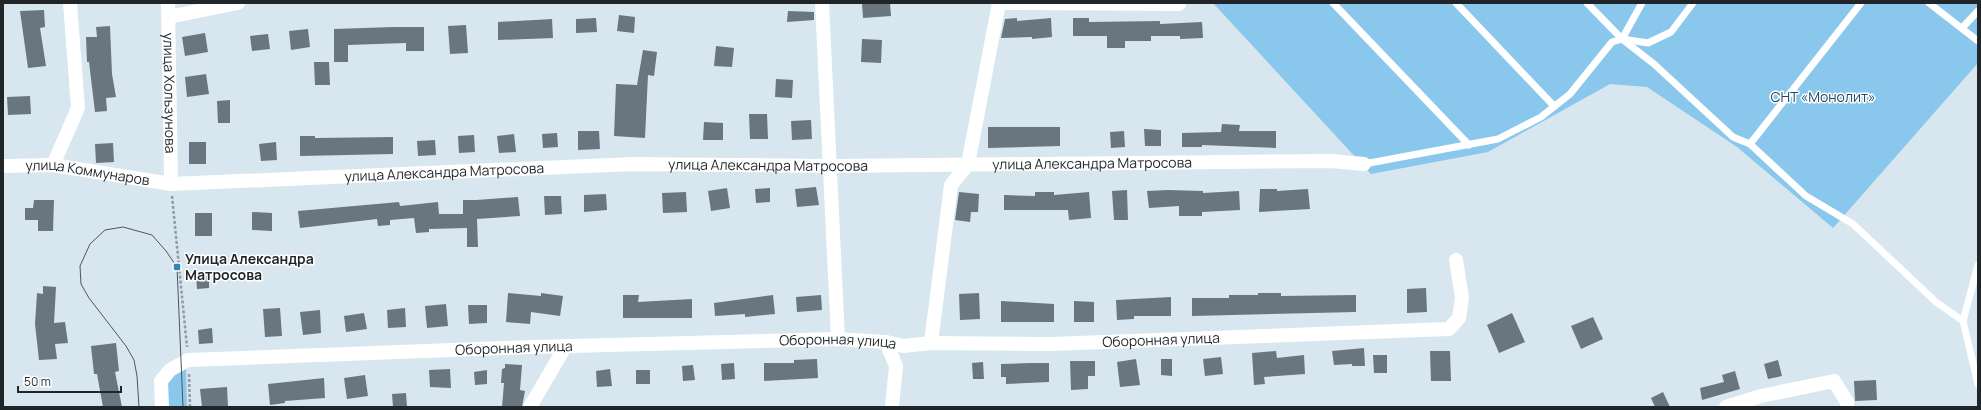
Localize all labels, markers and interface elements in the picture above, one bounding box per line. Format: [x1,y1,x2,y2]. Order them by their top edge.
street label: улица Хользунова [159,32,180,154]
park label: СНТ «Монолит» [1770,87,1876,106]
street label: улица Александра Матросова [992,152,1192,173]
street label: улица Александра Матросова [668,154,868,175]
street label: улица Коммунаров [25,155,151,189]
street label: улица Александра Матросова [344,158,544,185]
place label: Улица Александра Матросова [185,249,314,284]
marker: Улица Александра Матросова [172,262,182,272]
street label: Оборонная улица [1102,328,1220,351]
street label: Оборонная улица [779,329,899,353]
street label: Оборонная улица [455,336,573,359]
scale bar [18,368,121,394]
text: 50 m [24,373,51,390]

